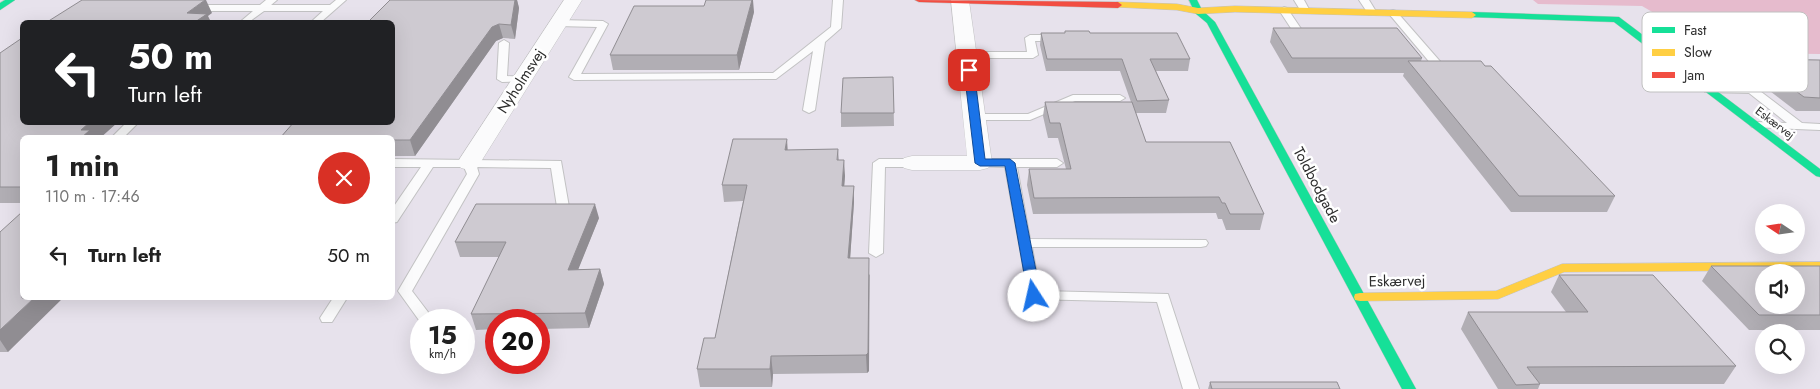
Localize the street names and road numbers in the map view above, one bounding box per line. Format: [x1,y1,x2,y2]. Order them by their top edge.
street label: Nyholmsvej [492,44,550,118]
street label: Eskærvej [1751,102,1799,144]
street label: Toldbodgade [1288,143,1346,227]
street label: Eskærvej [1368,270,1426,292]

